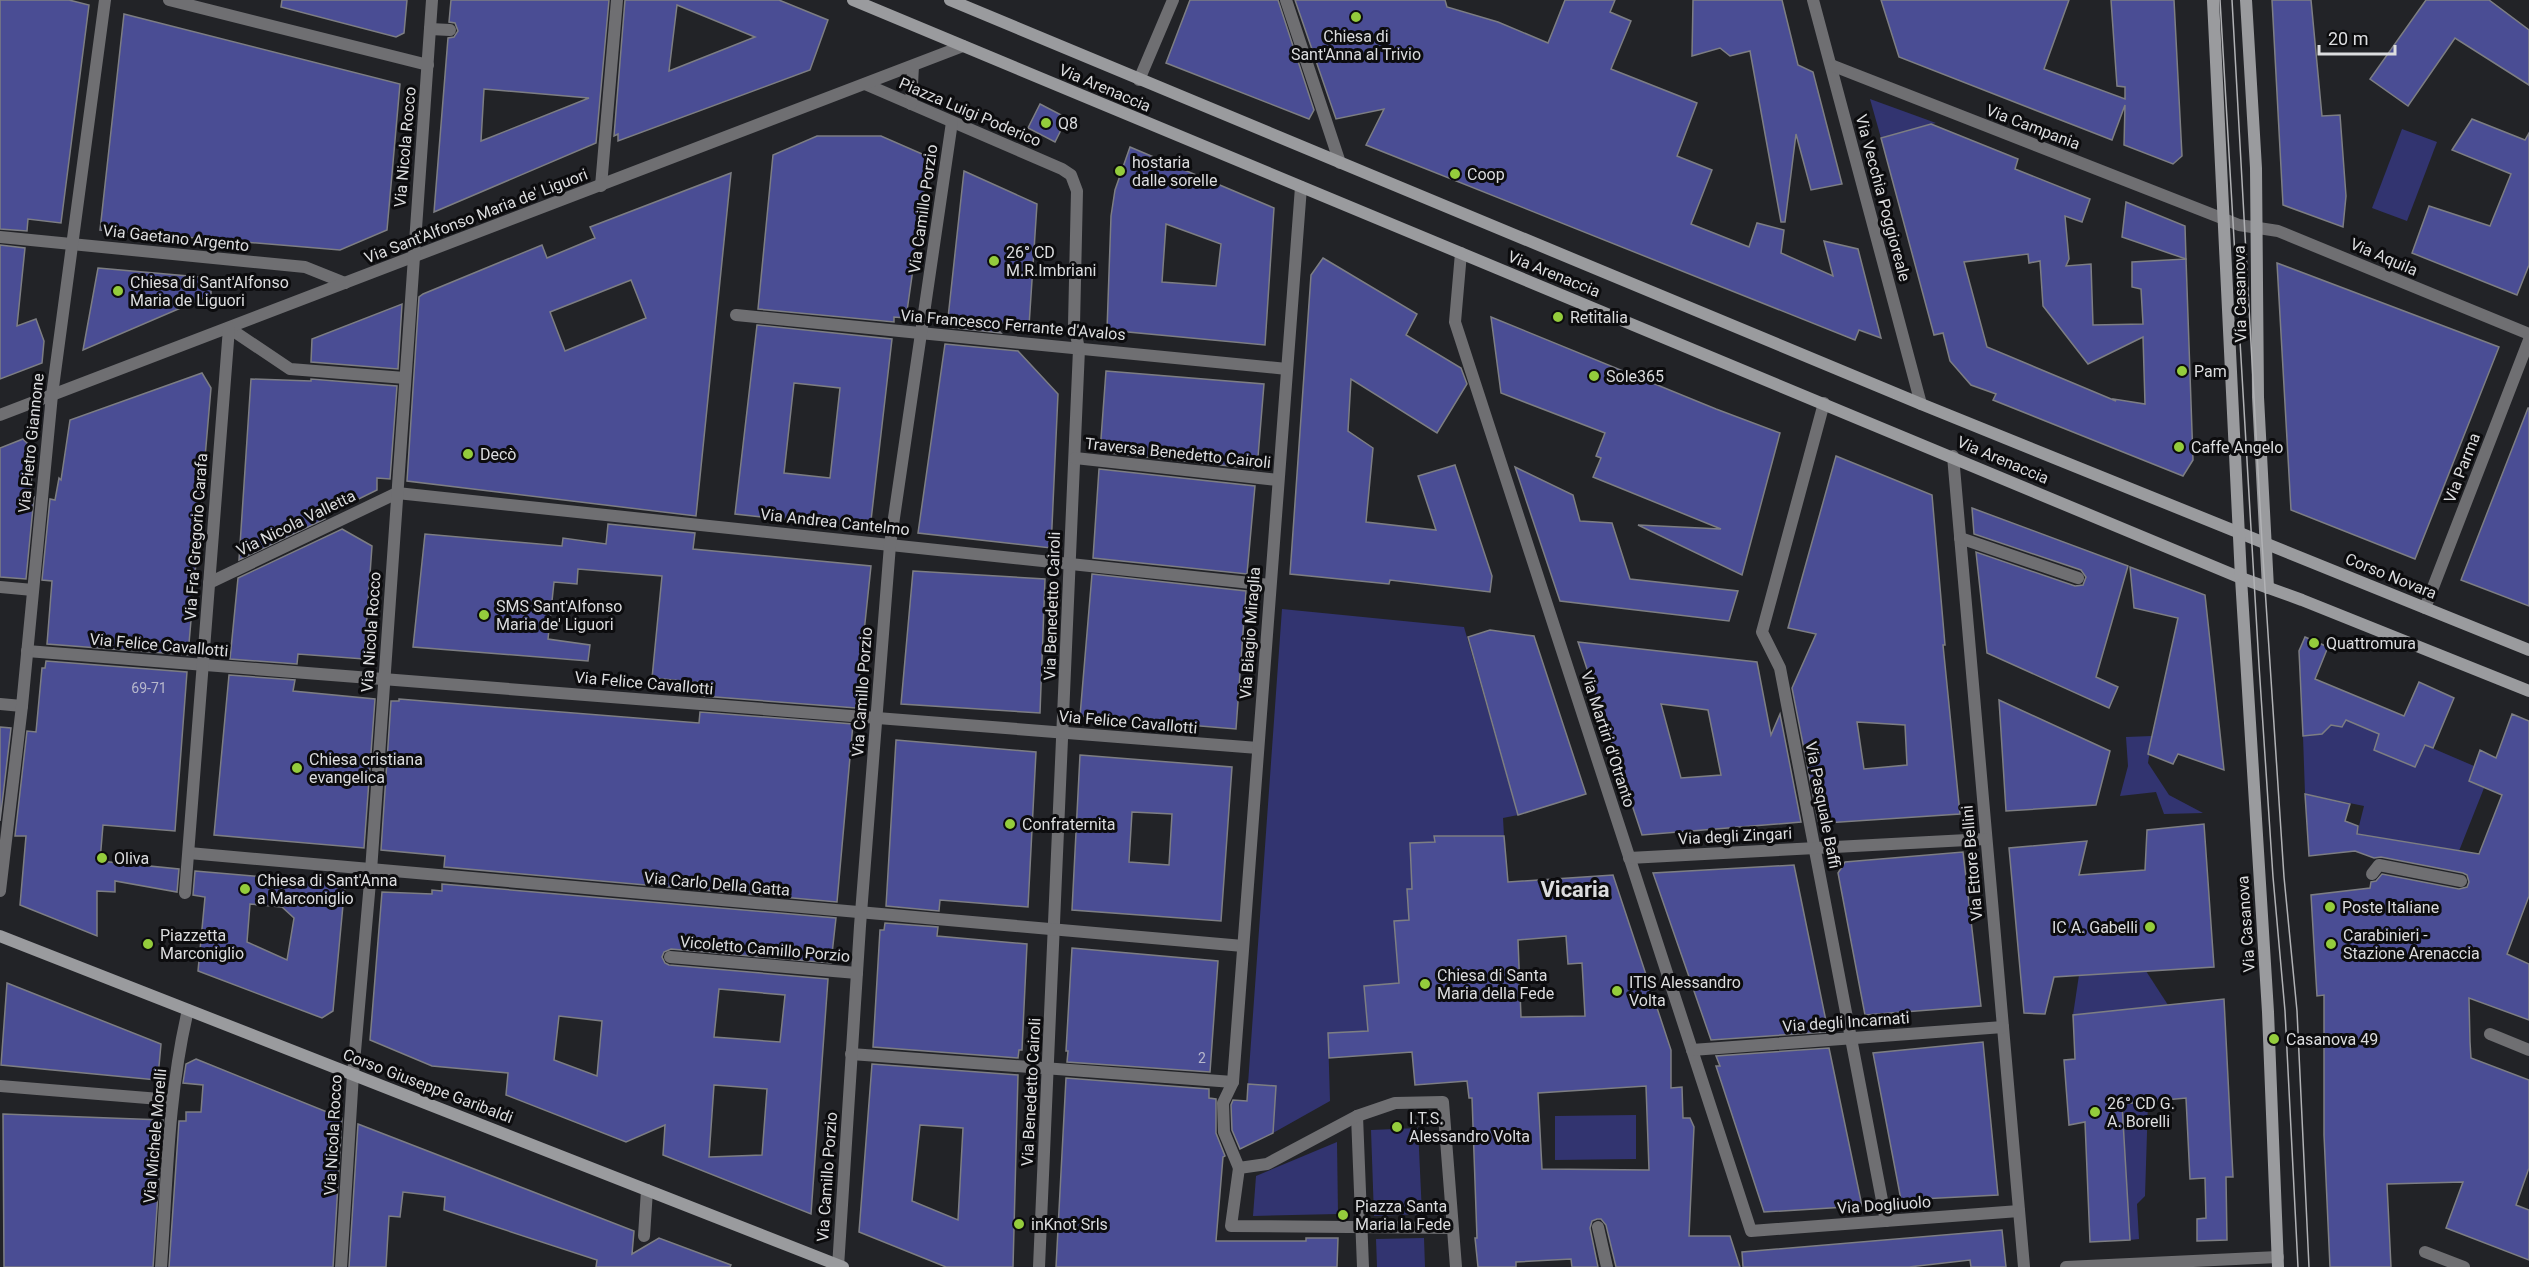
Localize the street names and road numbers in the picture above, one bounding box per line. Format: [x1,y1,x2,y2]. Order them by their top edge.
street label: Via Arenaccia [1056,60,1154,116]
street label: Piazza Luigi Poderico [896,73,1044,151]
street label: Via Nicola Rocco [390,86,420,208]
street label: Via Campania [1983,100,2083,154]
street label: Via Vecchia Poggioreale [1852,112,1914,284]
street label: Via Camillo Porzio [905,143,941,275]
street label: Via Sant'Alfonso Maria de' Liguori [362,165,590,267]
street label: Via Gaetano Argento [102,221,250,255]
street label: Via Aquila [2347,234,2421,280]
street label: Via Casanova [2230,245,2250,343]
street label: Via Arenaccia [1505,247,1603,301]
street label: Via Francesco Ferrante d'Avalos [900,306,1126,344]
street label: Via Pietro Giannone [14,372,48,514]
street label: Via Parma [2440,430,2484,506]
street label: Via Arenaccia [1954,432,2052,488]
street label: Traversa Benedetto Cairoli [1084,434,1272,472]
street label: Via Fra' Gregorio Carafa [181,453,211,621]
street label: Via Nicola Valletta [233,486,359,560]
street label: Via Andrea Cantelmo [759,505,911,539]
street label: Via Benedetto Cairoli [1040,531,1064,681]
street label: Corso Novara [2343,549,2439,603]
street label: Via Biagio Miraglia [1236,566,1264,700]
street label: Via Nicola Rocco [357,571,385,693]
street label: Via Camillo Porzio [848,626,876,758]
street label: Via Felice Cavallotti [89,629,229,661]
street label: Via Felice Cavallotti [574,667,714,699]
street label: Via Martiri d'Otranto [1577,668,1639,810]
street label: Via Felice Cavallotti [1058,706,1198,738]
street label: Via Pasquale Baffi [1801,740,1845,870]
street label: Via Ettore Bellini [1957,804,1987,922]
street label: Via degli Zingari [1677,824,1793,848]
street label: Via Carlo Della Gatta [643,868,791,900]
street label: Via Casanova [2233,875,2259,973]
street label: Vicoletto Camillo Porzio [679,932,851,966]
street label: Via degli Incarnati [1782,1008,1910,1036]
street label: Via Benedetto Cairoli [1018,1017,1044,1167]
street label: Corso Giuseppe Garibaldi [340,1045,516,1127]
street label: Via Michele Morelli [140,1068,170,1204]
street label: Via Nicola Rocco [320,1074,346,1196]
street label: Via Camillo Porzio [813,1111,841,1243]
street label: Via Dogliuolo [1836,1192,1932,1218]

